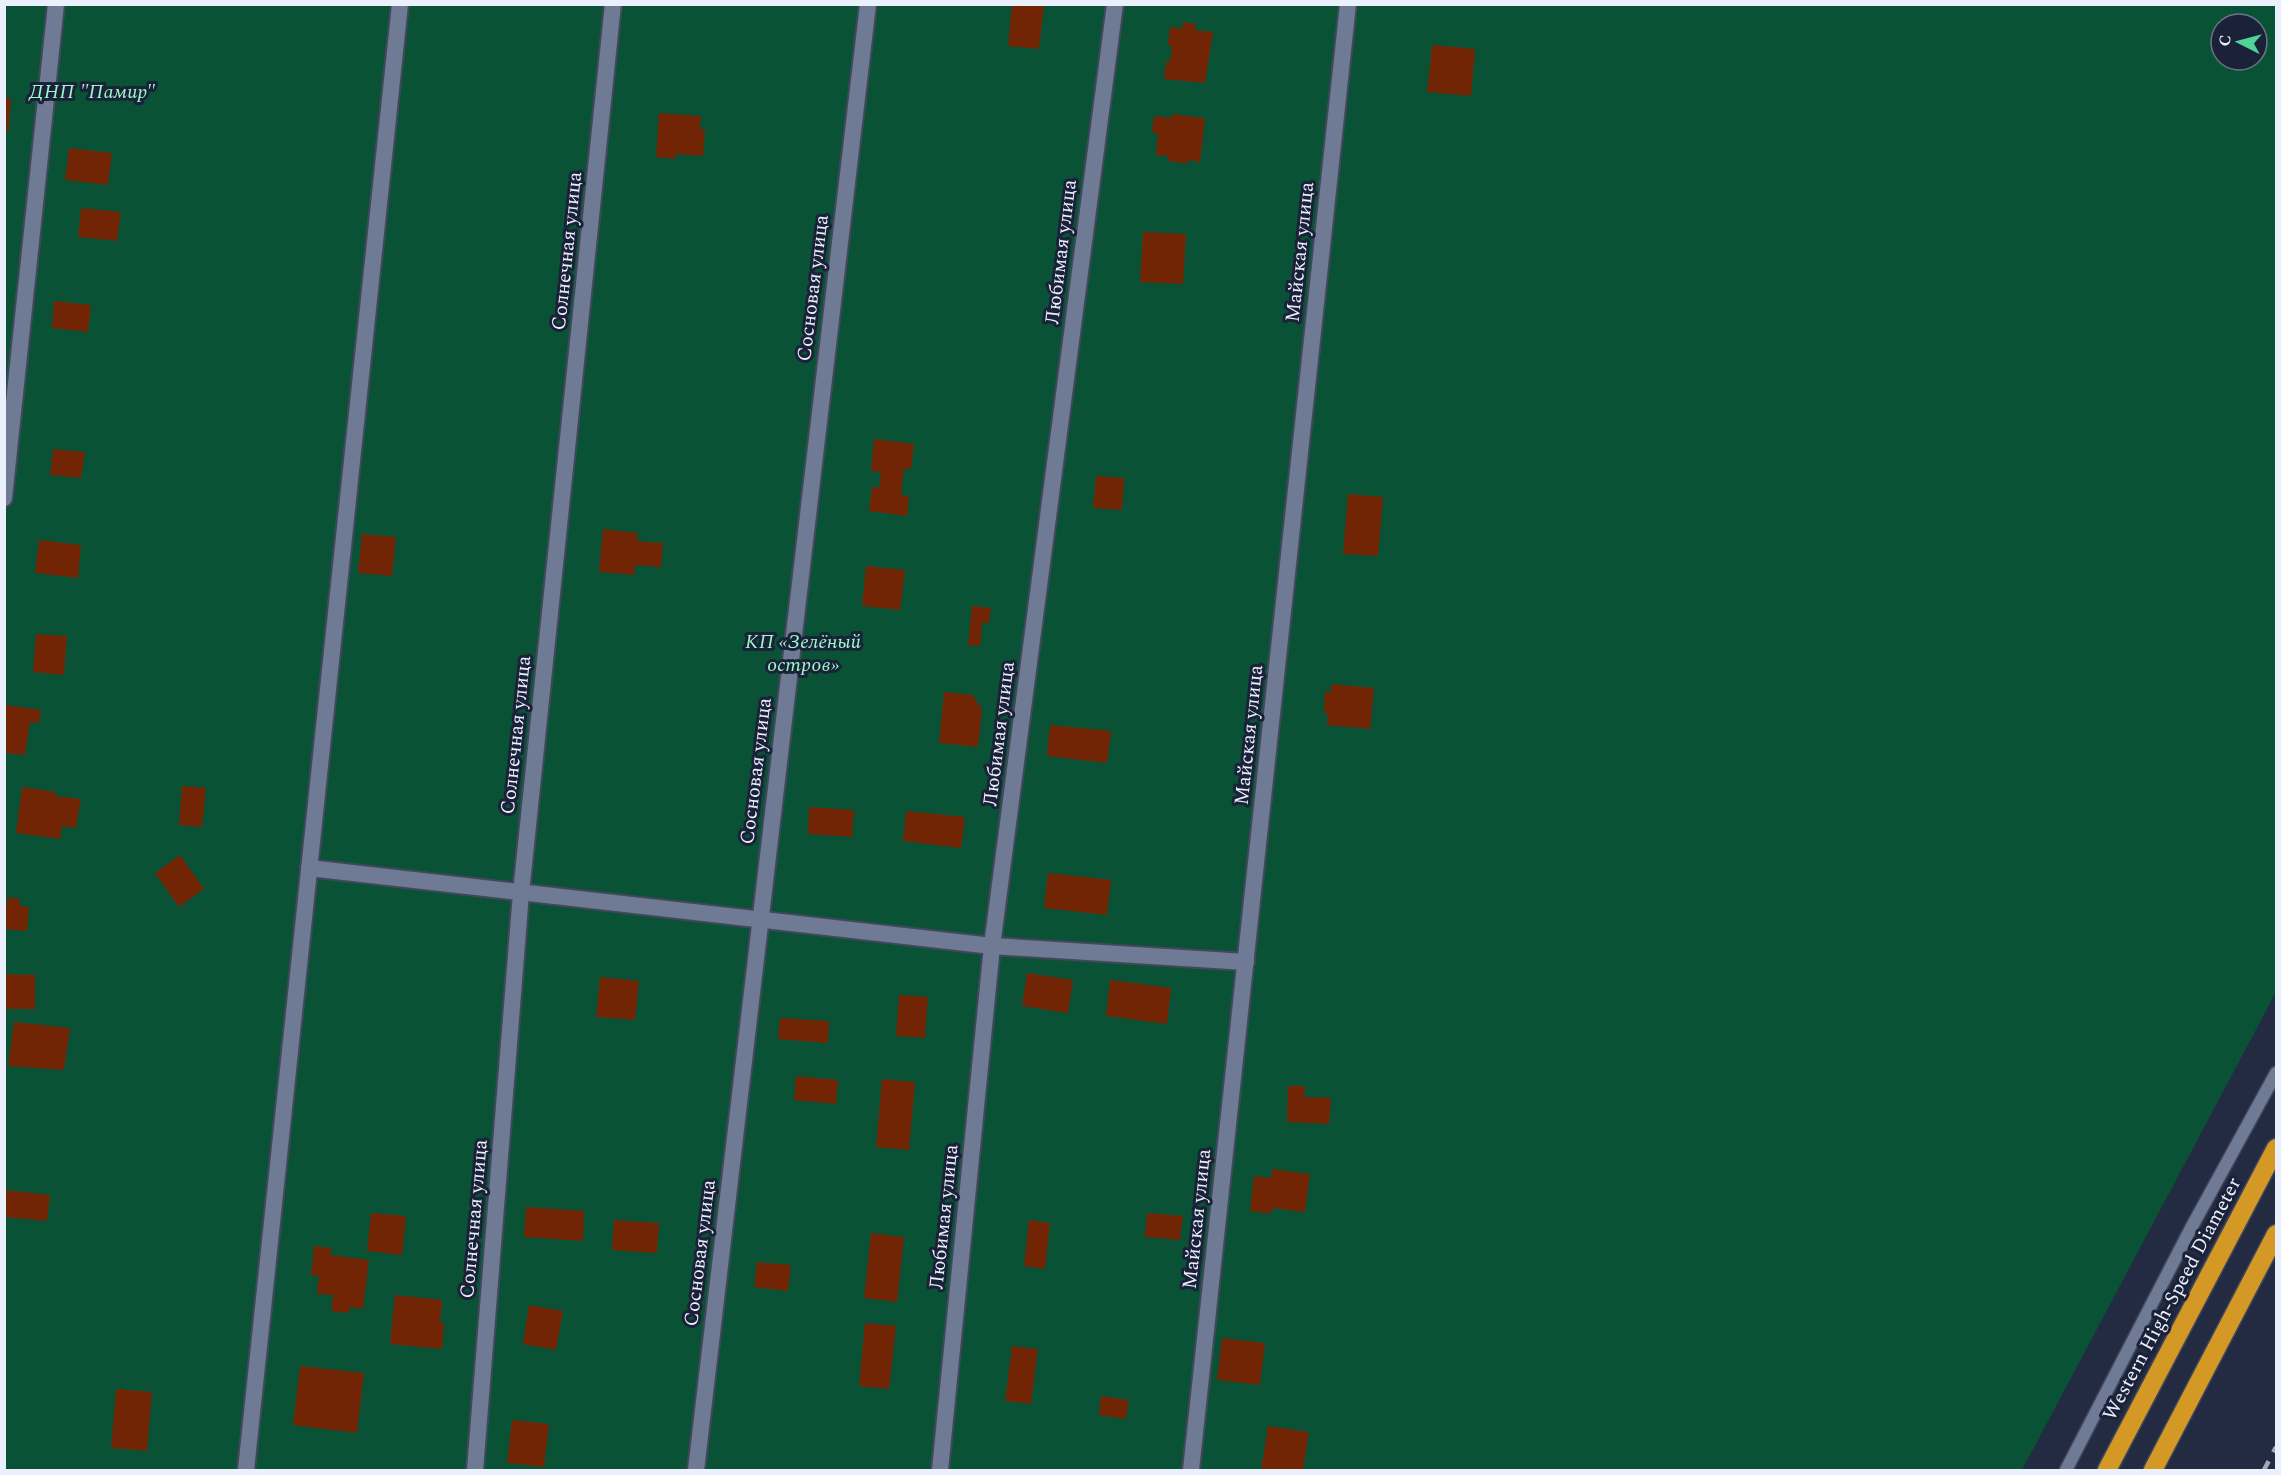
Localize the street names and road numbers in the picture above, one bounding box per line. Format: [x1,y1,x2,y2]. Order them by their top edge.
street label: Солнечная улица [544,170,590,332]
street label: Любимая улица [1037,178,1085,326]
street label: Майская улица [1278,180,1322,324]
street label: Сосновая улица [789,213,837,363]
street label: Солнечная улица [493,654,539,816]
street label: Любимая улица [975,660,1023,808]
street label: Майская улица [1227,663,1271,807]
street label: Сосновая улица [732,696,780,846]
street label: Солнечная улица [452,1138,496,1300]
street label: Любимая улица [921,1143,967,1291]
street label: Майская улица [1175,1147,1219,1291]
street label: Western High-Speed Diameter [2095,1172,2249,1426]
street label: Сосновая улица [676,1178,724,1328]

